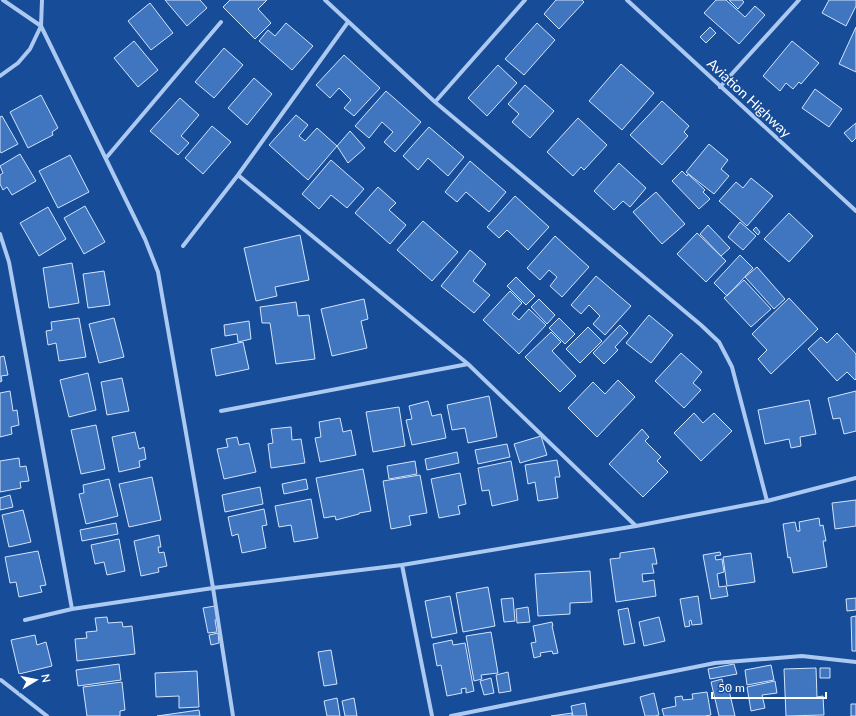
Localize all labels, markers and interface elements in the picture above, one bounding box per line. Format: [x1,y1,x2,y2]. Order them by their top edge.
street label: Aviation Highway [704,55,795,141]
north arrow [16,660,56,700]
text: N [39,673,53,683]
scale bar [712,674,826,700]
text: 50 m [718,680,745,695]

